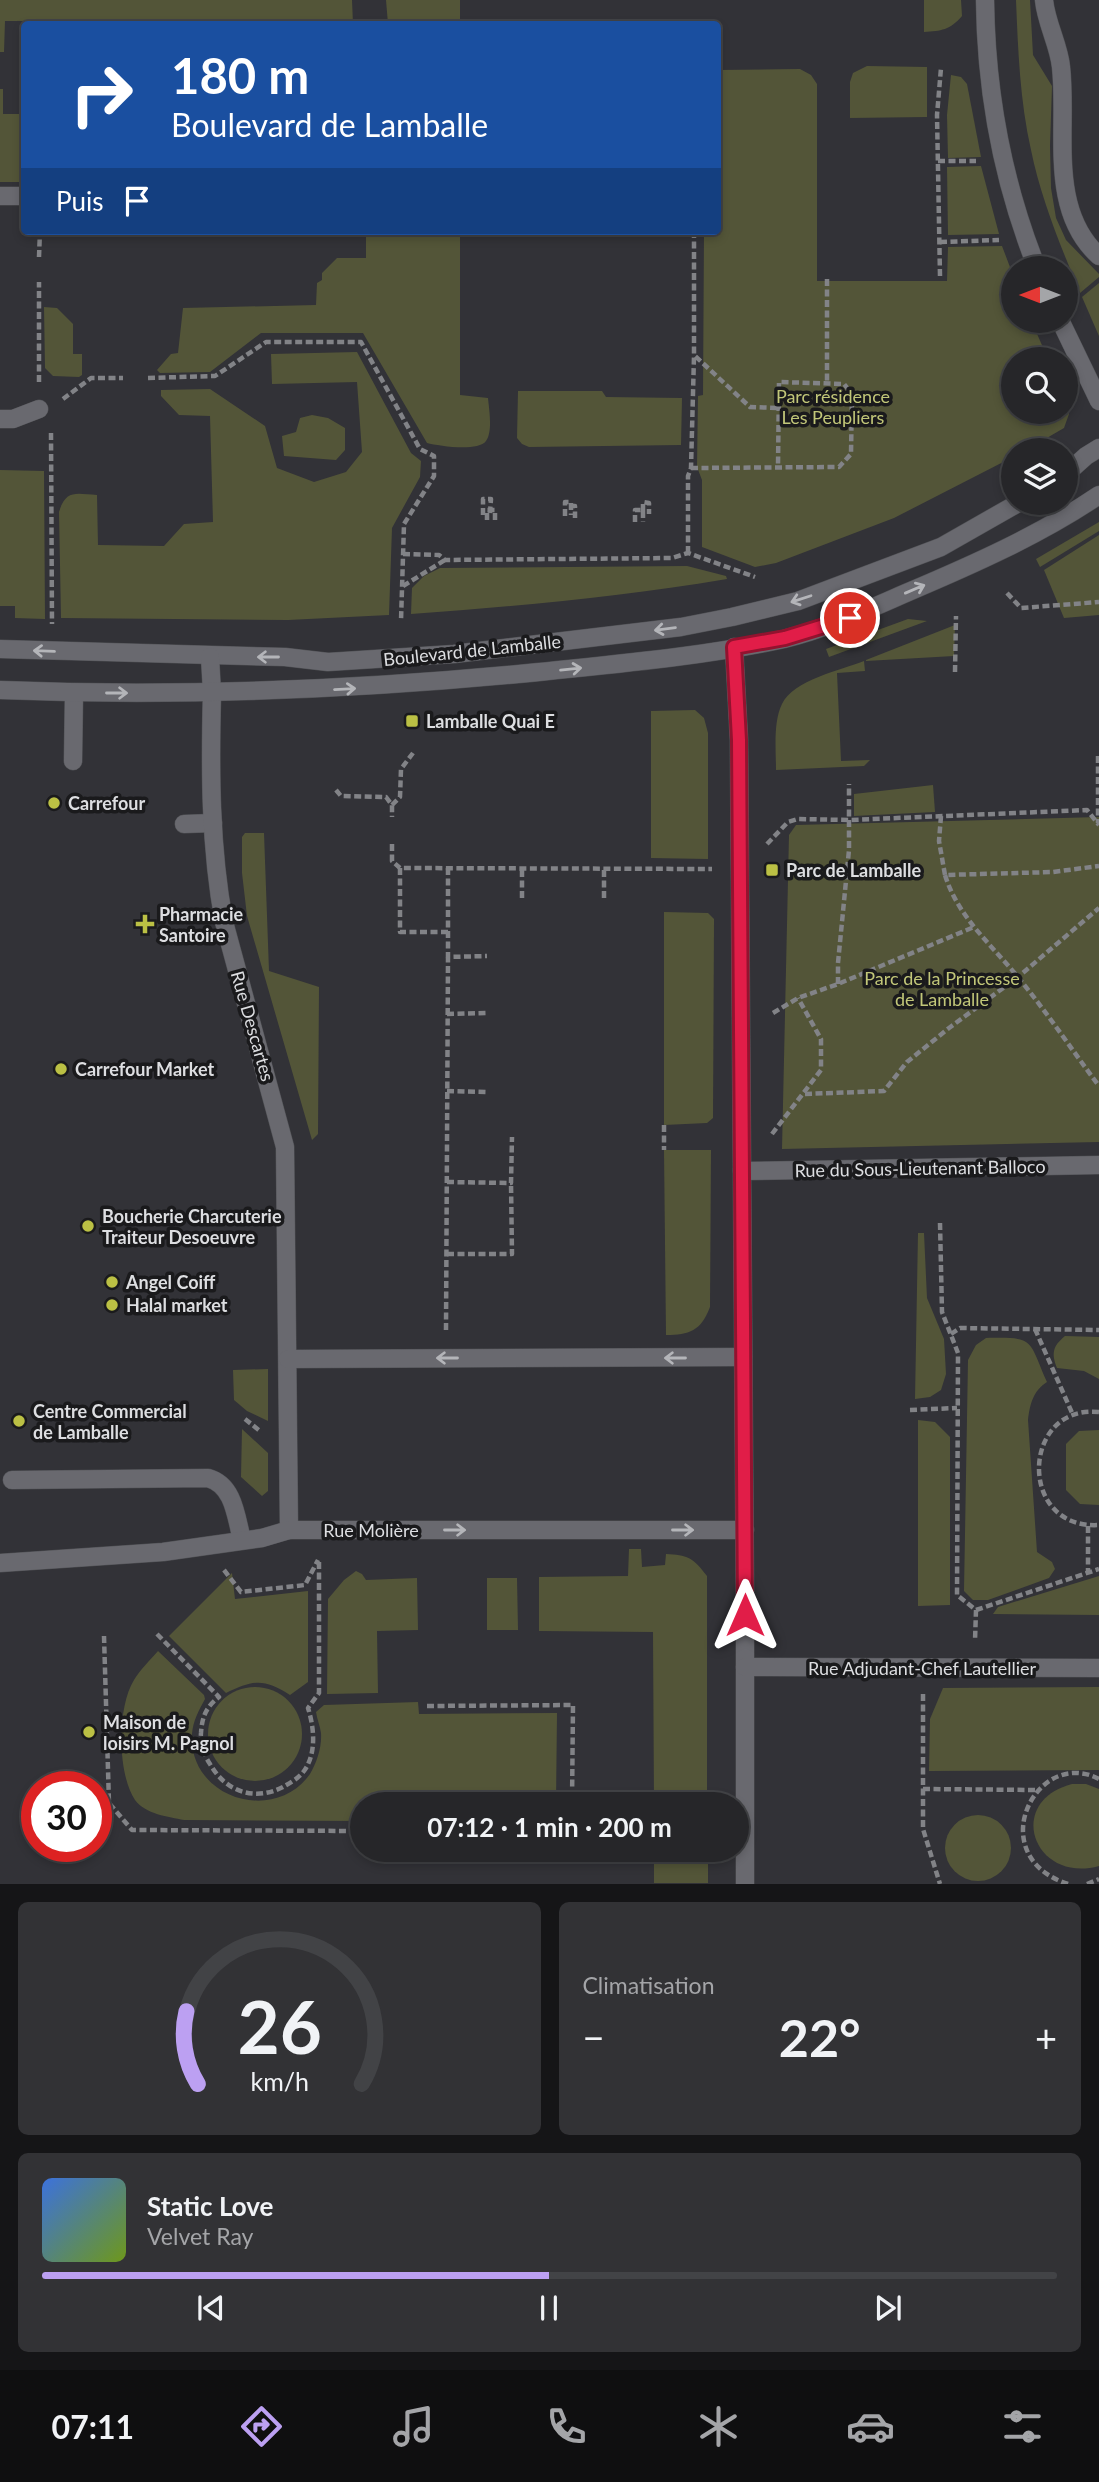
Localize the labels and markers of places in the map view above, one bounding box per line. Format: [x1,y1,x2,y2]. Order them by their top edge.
pin [820,588,880,648]
place label: Lamballe Quai E [426,710,555,732]
marker: Lamballe Quai E [404,713,420,729]
place label: Carrefour [68,792,145,814]
marker: Carrefour [46,795,62,811]
place label: Parc de Lamballe [786,859,922,881]
marker: Parc de Lamballe [764,862,780,878]
place label: Pharmacie Santoire [159,903,244,946]
marker: Pharmacie Santoire [137,916,153,932]
place label: Carrefour Market [75,1058,214,1080]
marker: Carrefour Market [53,1061,69,1077]
place label: Boucherie Charcuterie Traiteur Desoeuvre [102,1205,282,1248]
marker: Boucherie Charcuterie Traiteur Desoeuvre [80,1218,96,1234]
place label: Angel Coiff [125,1271,216,1293]
marker: Angel Coiff [104,1274,120,1290]
place label: Halal market [126,1294,228,1316]
marker: Halal market [104,1297,120,1313]
place label: Centre Commercial de Lamballe [33,1400,187,1443]
marker: Centre Commercial de Lamballe [11,1413,27,1429]
place label: Maison de loisirs M. Pagnol [103,1711,234,1754]
marker: Maison de loisirs M. Pagnol [81,1724,97,1740]

